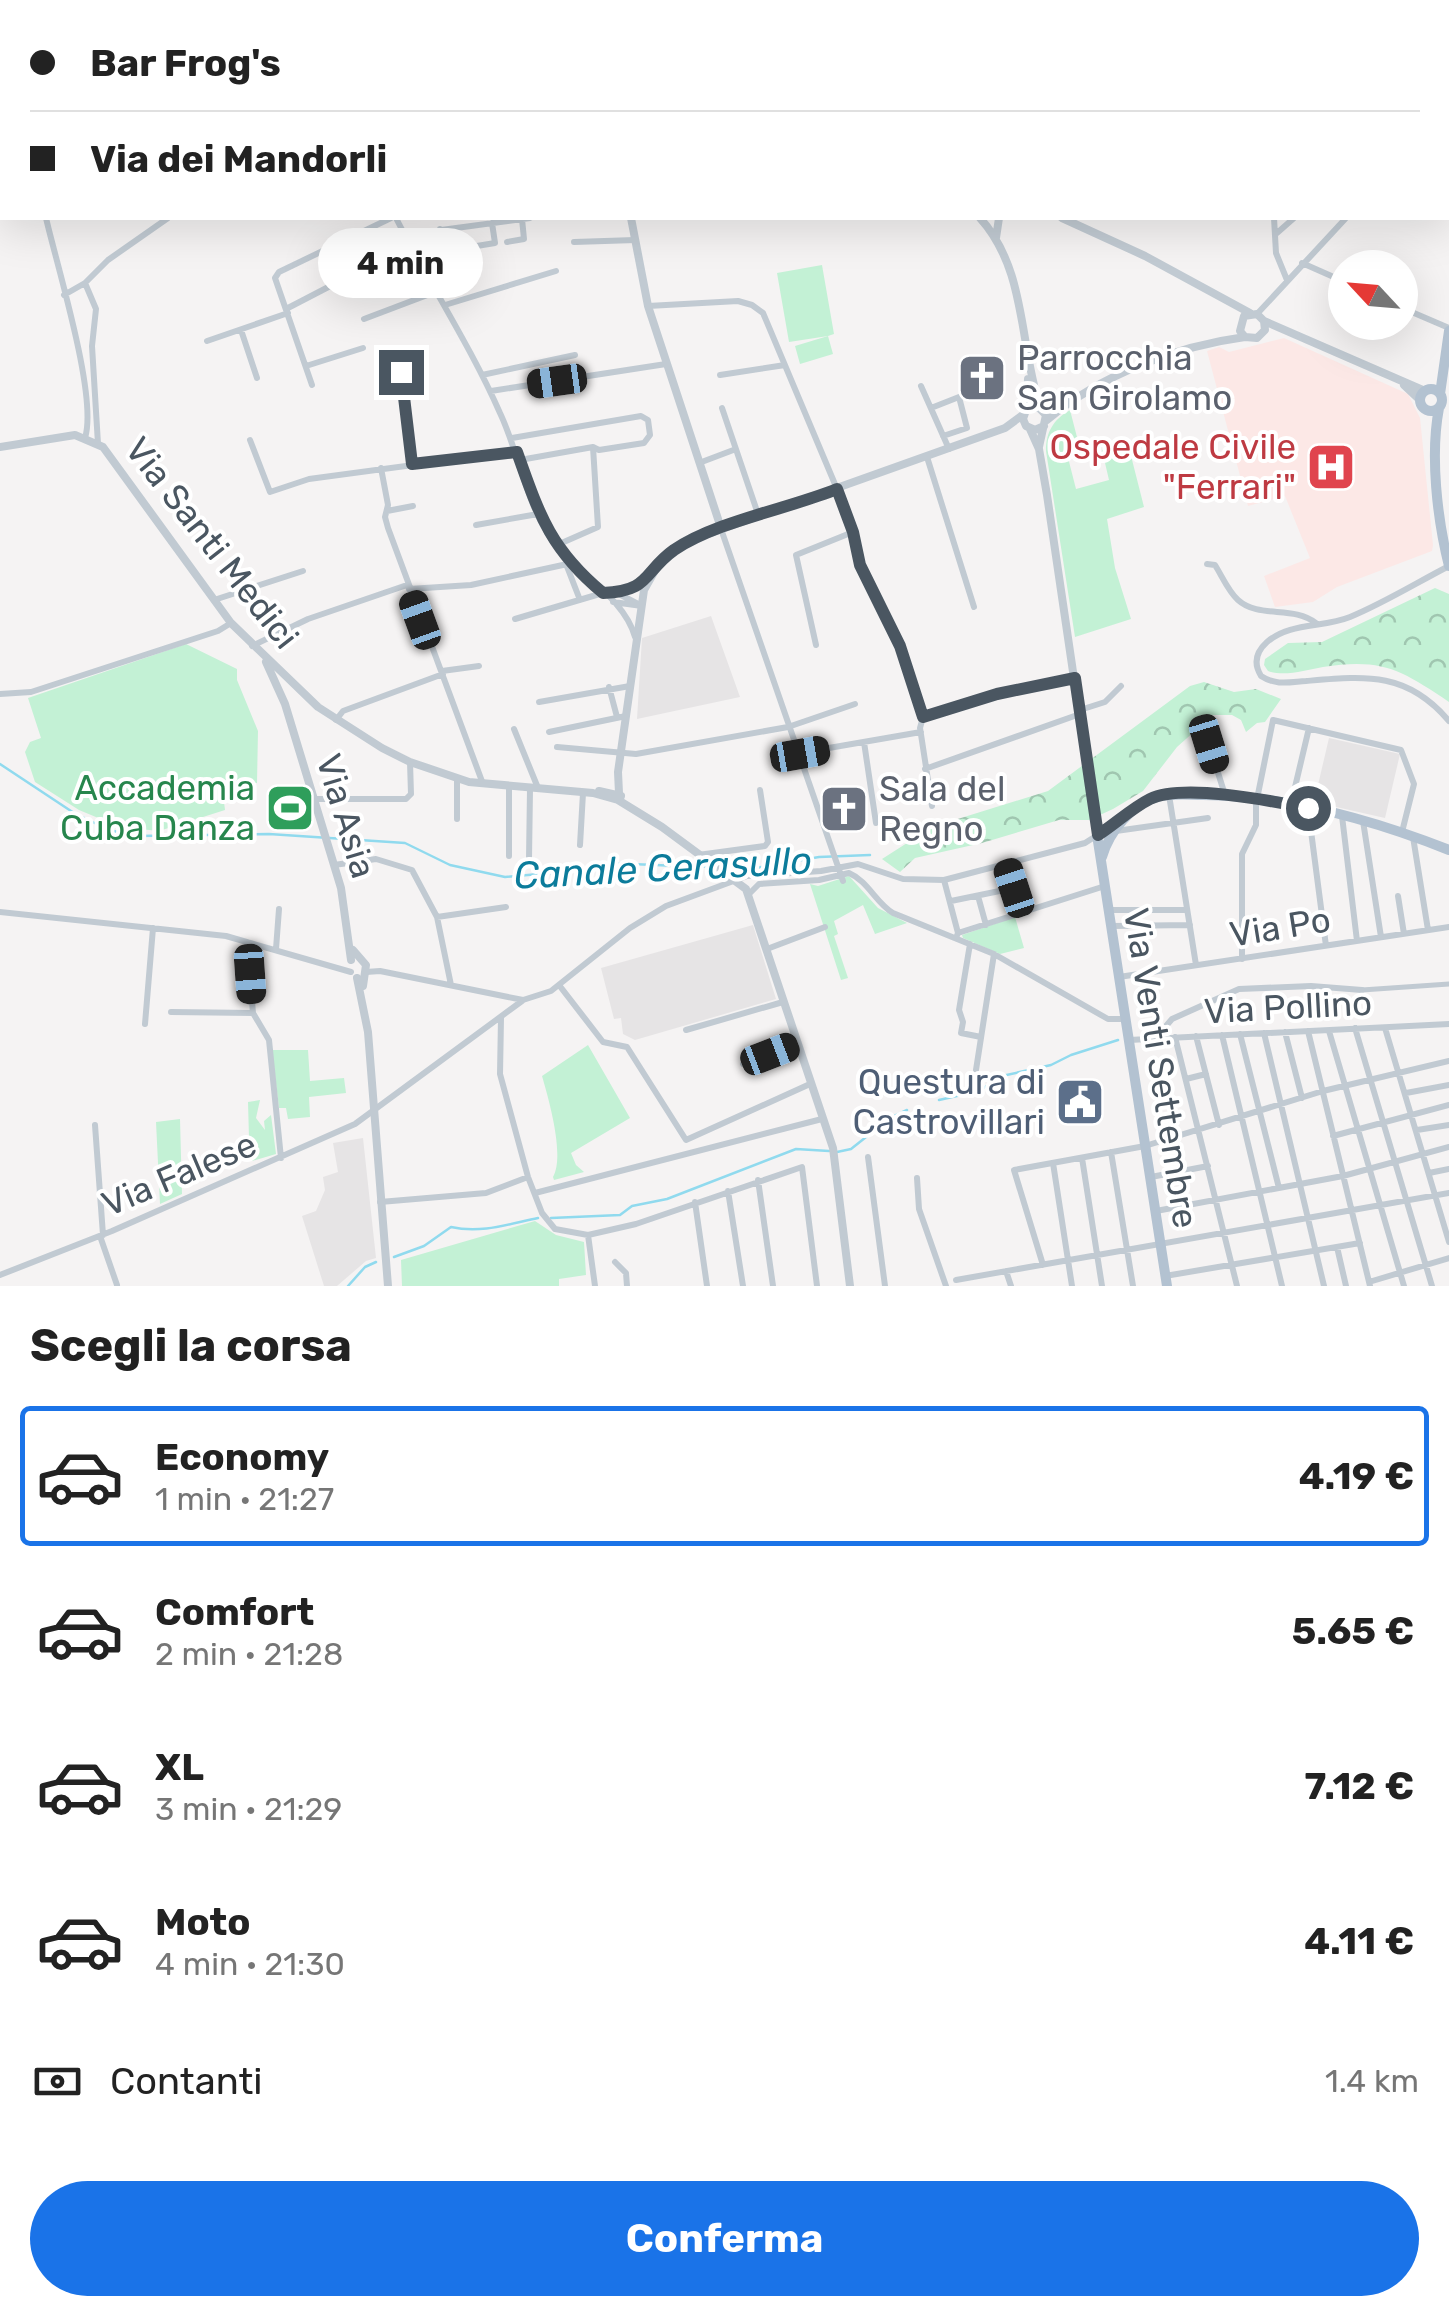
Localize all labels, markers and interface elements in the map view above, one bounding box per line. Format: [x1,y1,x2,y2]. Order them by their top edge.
text: Bar Frog's [90,40,281,86]
text: Via dei Mandorli [90,136,387,182]
callout: 4 min [318,227,484,297]
text: 4 min [357,244,444,282]
north arrow [1328,250,1418,340]
map controls [1328,250,1418,340]
place label: Parrocchia San Girolamo [1017,337,1232,419]
route end [379,350,424,395]
church icon: Parrocchia San Girolamo [956,352,1008,404]
car [525,362,589,400]
place label: Ospedale Civile "Ferrari" [1049,426,1296,508]
street label: Via Santi Medici [117,429,307,657]
hospital icon: Ospedale Civile "Ferrari" [1305,441,1357,493]
car [396,587,444,653]
car [1186,711,1232,777]
car [768,734,832,774]
street label: Via Asia [307,749,385,883]
place label: Accademia Cuba Danza [60,767,255,849]
place label: Sala del Regno [879,768,1005,850]
sports icon: Accademia Cuba Danza [264,782,316,834]
church icon: Sala del Regno [818,783,870,835]
route start [1286,786,1331,831]
water label: Canale Cerasullo [513,837,813,899]
car [990,855,1038,921]
street label: Via Po [1227,898,1333,956]
street label: Via Venti Settembre [1115,905,1207,1231]
car [233,943,267,1005]
street label: Via Pollino [1203,982,1373,1032]
car [737,1029,803,1079]
place label: Questura di Castrovillari [853,1061,1045,1143]
public building icon: Questura di Castrovillari [1054,1076,1106,1128]
street label: Via Falese [96,1123,262,1225]
text: Scegli la corsa [30,1319,352,1372]
icon: car [35,1431,125,1521]
text: Economy [155,1434,329,1480]
text: 4.19 € [1299,1453,1414,1499]
text: 1 min · 21:27 [155,1480,334,1518]
icon: car [35,1586,125,1676]
text: Comfort [155,1589,314,1635]
text: 5.65 € [1292,1608,1414,1654]
text: 2 min · 21:28 [155,1635,343,1673]
icon: car [35,1741,125,1831]
text: XL [155,1744,204,1790]
text: 7.12 € [1305,1763,1414,1809]
text: 3 min · 21:29 [155,1790,342,1828]
icon: car [35,1896,125,1986]
text: Moto [155,1899,251,1945]
text: 4.11 € [1304,1918,1414,1964]
text: 4 min · 21:30 [155,1945,345,1983]
icon: cash [30,2054,85,2109]
text: Contanti [110,2058,263,2104]
text: 1.4 km [1325,2062,1419,2100]
button: Conferma [30,2181,1419,2296]

